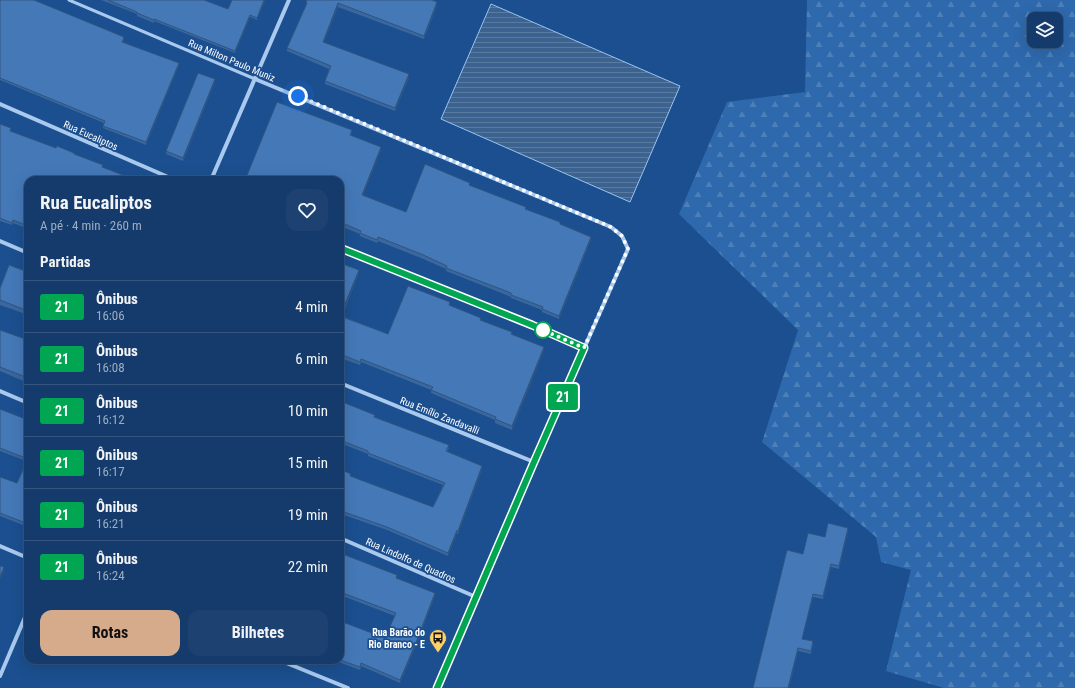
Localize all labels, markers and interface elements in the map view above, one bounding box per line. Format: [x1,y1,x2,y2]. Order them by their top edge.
map controls [1027,12,1063,48]
button: layers [1027,12,1063,48]
street label: Rua Milton Paulo Muniz [187,37,277,84]
your location [288,86,308,106]
street label: Rua Eucaliptos [62,119,120,153]
button: heart [286,189,328,231]
text: Rua Eucaliptos [40,191,152,214]
text: A pé · 4 min · 260 m [40,218,142,233]
text: Partidas [40,253,91,271]
text: Ônibus [96,290,138,308]
text: 4 min [295,298,328,316]
text: 21 [55,299,69,315]
text: 16:06 [96,308,125,323]
unlabelled marker [534,321,552,339]
text: Ônibus [96,342,138,360]
text: 6 min [295,350,328,368]
text: 21 [55,351,69,367]
text: 16:08 [96,360,125,375]
line badge: 21 [545,384,581,410]
text: 21 [556,389,570,405]
text: Ônibus [96,394,138,412]
street label: Rua Emílio Zandavalli [399,395,481,436]
text: 10 min [288,402,328,420]
text: 21 [55,403,69,419]
text: 16:12 [96,412,125,427]
text: Ônibus [96,446,138,464]
text: 15 min [288,454,328,472]
text: 21 [55,455,69,471]
text: 16:17 [96,464,125,479]
text: Ônibus [96,498,138,516]
text: 19 min [288,506,328,524]
text: 21 [55,507,69,523]
text: 16:21 [96,516,125,531]
street label: Rua Lindolfo de Quadros [364,536,458,585]
text: Ônibus [96,550,138,568]
text: 22 min [288,558,328,576]
text: 21 [55,559,69,575]
text: 16:24 [96,568,125,583]
button: Rotas [40,610,180,656]
button: Bilhetes [188,610,328,656]
place label: Rua Barão do Rio Branco - E [369,627,425,650]
bus stop icon: Rua Barão do Rio Branco - E [428,628,448,653]

